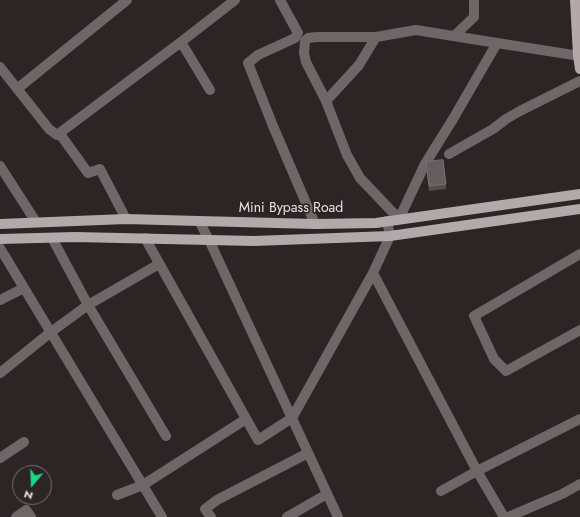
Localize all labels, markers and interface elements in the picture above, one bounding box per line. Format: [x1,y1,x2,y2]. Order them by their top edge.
street label: Mini Bypass Road [239,201,343,217]
north arrow [12,465,52,505]
text: N [22,486,35,504]

